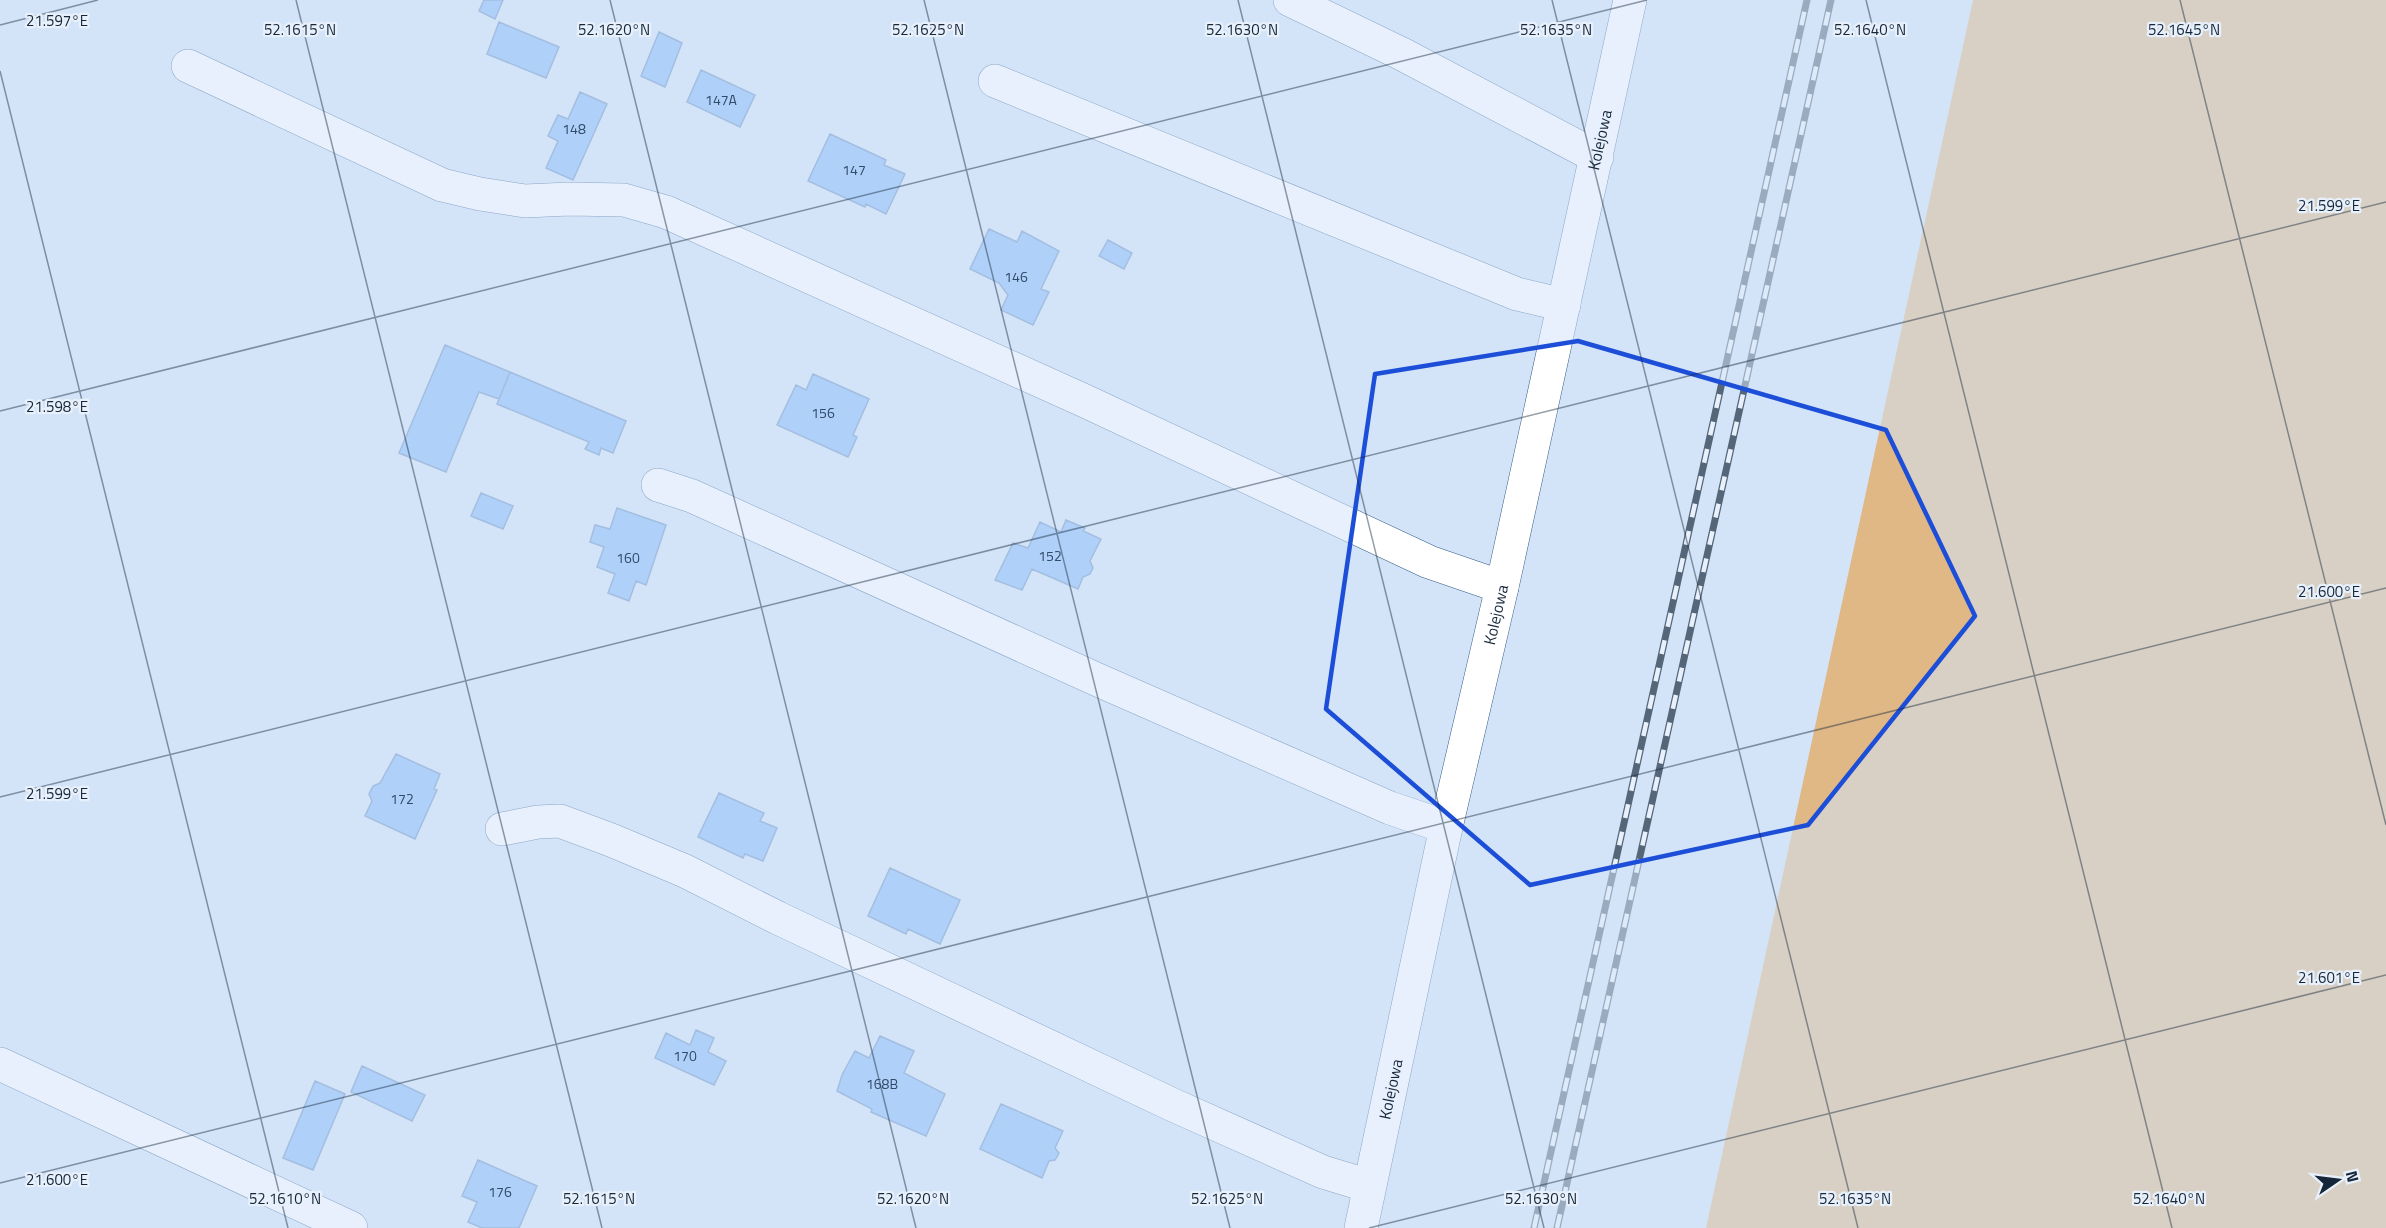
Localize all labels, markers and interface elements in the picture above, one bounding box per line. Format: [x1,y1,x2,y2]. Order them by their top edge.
text: 21.597°E [26,9,88,32]
text: 52.1615°N [264,18,336,41]
text: 52.1620°N [578,18,650,41]
text: 52.1625°N [892,18,964,41]
text: 52.1630°N [1206,18,1278,41]
text: 52.1635°N [1520,18,1592,41]
text: 52.1640°N [1834,18,1906,41]
text: 52.1645°N [2148,18,2220,41]
house number: 147A [705,89,738,110]
street label: Kolejowa [1581,107,1618,172]
house number: 148 [562,118,586,139]
house number: 147 [842,159,866,180]
text: 21.599°E [2298,194,2360,217]
house number: 146 [1004,266,1028,287]
text: 21.598°E [26,395,88,418]
house number: 156 [811,402,835,423]
house number: 152 [1038,545,1062,566]
house number: 160 [616,547,640,568]
text: 21.600°E [2298,580,2360,603]
street label: Kolejowa [1477,582,1514,647]
text: 21.599°E [26,782,88,805]
house number: 172 [390,788,414,809]
text: 21.601°E [2298,966,2360,989]
house number: 170 [673,1045,697,1066]
street label: Kolejowa [1372,1057,1409,1121]
house number: 168B [866,1073,898,1094]
north arrow [2308,1150,2368,1210]
text: 21.600°E [26,1168,88,1191]
text: N [2340,1168,2366,1185]
house number: 176 [488,1181,512,1202]
text: 52.1610°N [249,1187,321,1210]
text: 52.1615°N [563,1187,635,1210]
text: 52.1620°N [877,1187,949,1210]
text: 52.1625°N [1191,1187,1263,1210]
text: 52.1630°N [1505,1187,1577,1210]
text: 52.1635°N [1819,1187,1891,1210]
text: 52.1640°N [2133,1187,2205,1210]

